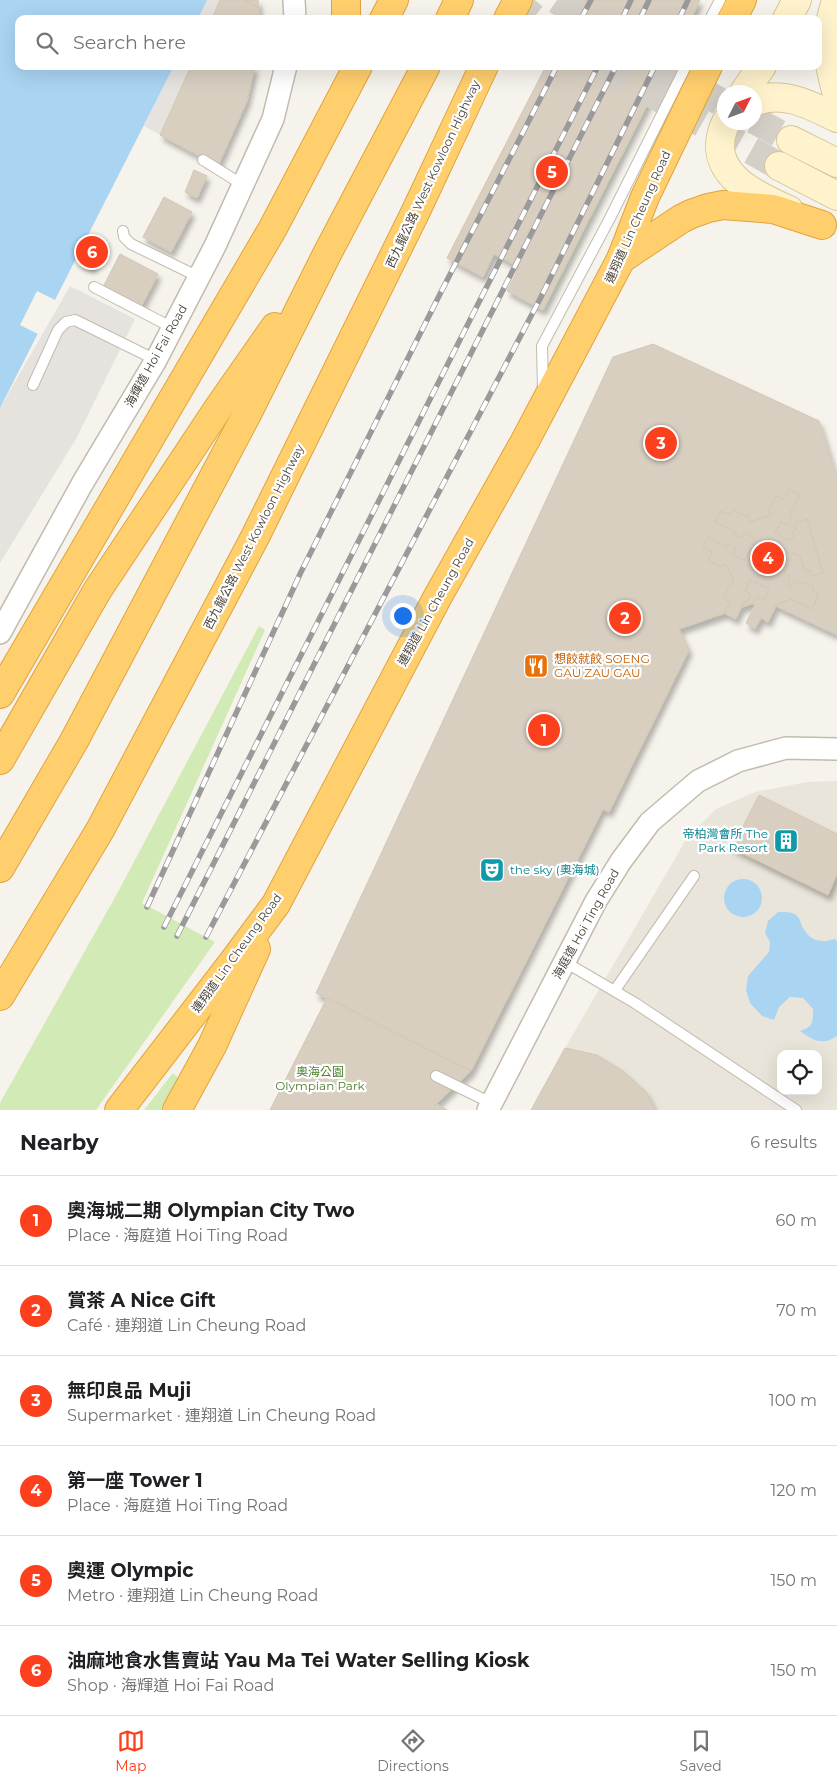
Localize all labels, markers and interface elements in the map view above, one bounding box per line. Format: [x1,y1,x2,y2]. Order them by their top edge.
search box [15,15,822,70]
icon: search [33,29,61,57]
text: Search here [73,31,186,54]
street label: 西九龍公路 West Kowloon Highway [382,77,483,270]
north arrow [717,85,762,130]
street label: 連翔道 Lin Cheung Road [602,148,674,285]
pin: 5 [536,153,568,191]
pin: 6 [76,233,108,271]
street label: 海輝道 Hoi Fai Road [121,302,190,410]
pin: 3 [645,424,677,462]
street label: 西九龍公路 West Kowloon Highway [200,441,307,632]
street label: 連翔道 Lin Cheung Road [394,535,477,668]
pin: 4 [752,539,784,577]
pin: 2 [609,599,641,637]
your location [390,603,416,629]
place label: 想餃就餃 SOENG GAU ZAU GAU [554,651,650,680]
restaurant icon: 想餃就餃 SOENG GAU ZAU GAU [523,653,549,679]
pin: 1 [528,711,560,749]
place label: 帝柏灣會所 The Park Resort [683,826,768,855]
building icon: 帝柏灣會所 The Park Resort [773,828,799,854]
theatre icon: the sky (奧海城) [479,857,505,883]
place label: the sky (奧海城) [510,862,600,877]
street label: 海庭道 Hoi Ting Road [549,866,622,982]
street label: 連翔道 Lin Cheung Road [188,890,285,1015]
map controls [777,1050,822,1095]
button: locate [777,1050,822,1095]
park label: 奧海公園 Olympian Park [275,1064,366,1093]
text: Nearby [20,1130,99,1155]
text: 6 results [750,1133,817,1152]
text: 奧海城二期 Olympian City Two [67,1199,355,1222]
text: 1 [33,1211,39,1230]
text: 60 m [775,1211,817,1230]
text: Place · 海庭道 Hoi Ting Road [67,1226,288,1245]
text: 賞茶 A Nice Gift [67,1289,216,1312]
text: 2 [31,1301,41,1320]
text: 70 m [776,1301,817,1320]
text: Café · 連翔道 Lin Cheung Road [67,1316,306,1335]
text: 無印良品 Muji [67,1379,191,1402]
text: 3 [31,1391,41,1410]
text: 100 m [769,1391,817,1410]
text: Supermarket · 連翔道 Lin Cheung Road [67,1406,376,1425]
text: 第一座 Tower 1 [67,1469,203,1492]
text: 4 [30,1481,42,1500]
text: 120 m [770,1481,817,1500]
text: Place · 海庭道 Hoi Ting Road [67,1496,288,1515]
text: 奧運 Olympic [67,1559,193,1582]
text: 5 [31,1571,41,1590]
text: 150 m [770,1571,817,1590]
text: Metro · 連翔道 Lin Cheung Road [67,1586,318,1605]
text: 油麻地食水售賣站 Yau Ma Tei Water Selling Kiosk [67,1649,529,1672]
text: 6 [31,1661,41,1680]
text: 150 m [770,1661,817,1680]
text: Shop · 海輝道 Hoi Fai Road [67,1676,274,1695]
tab: Map [115,1727,146,1775]
tab: Directions [377,1727,449,1775]
tab: Saved [680,1727,722,1775]

